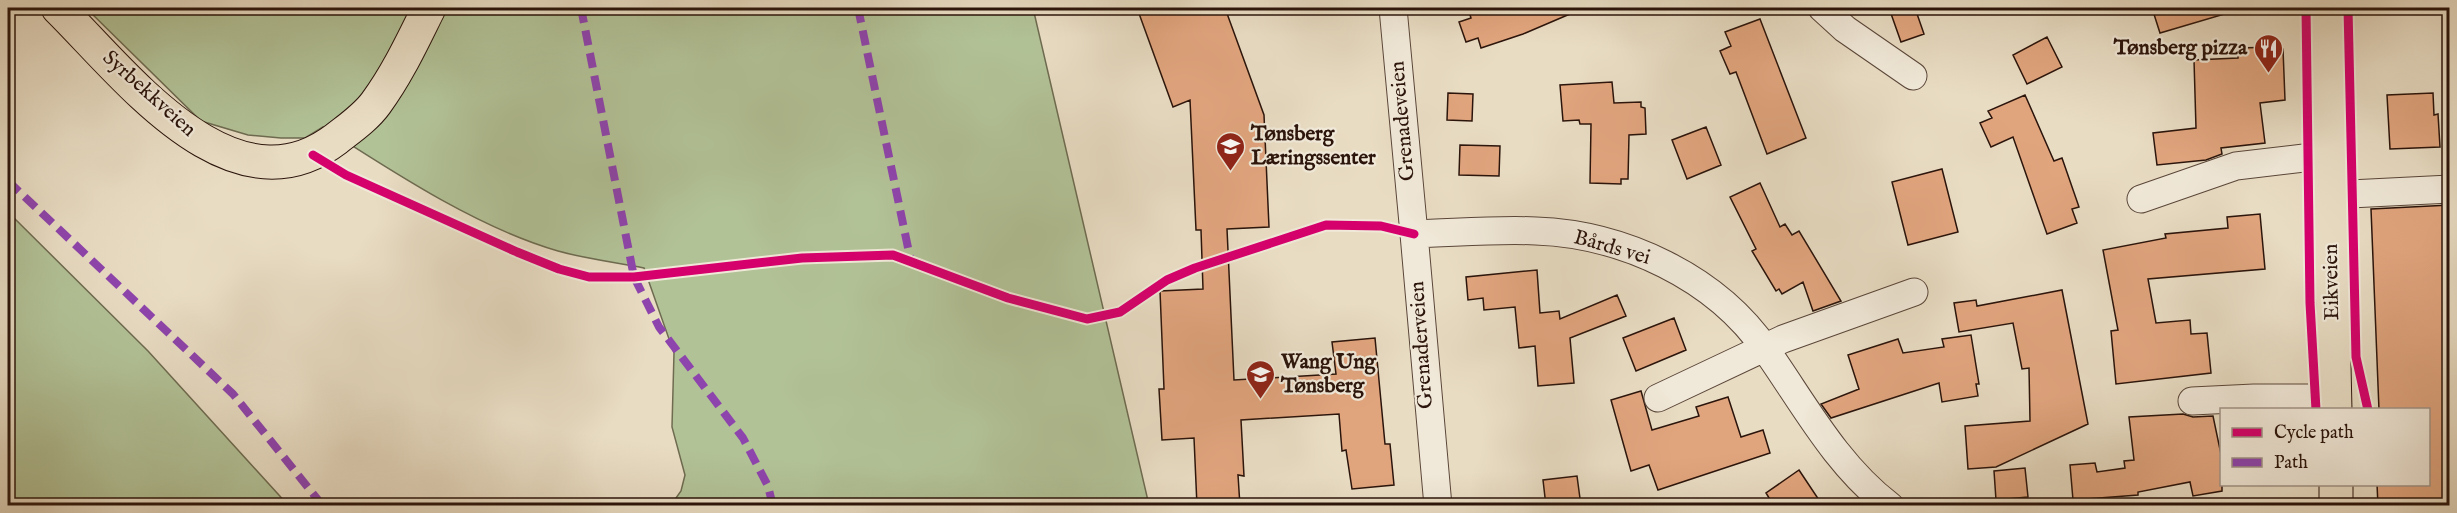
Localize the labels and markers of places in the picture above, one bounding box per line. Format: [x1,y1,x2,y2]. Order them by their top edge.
restaurant icon: Tønsberg pizza [2252,32,2284,74]
place label: Tønsberg pizza [2113,35,2248,62]
place label: Tønsberg Læringssenter [1250,121,1376,172]
school or university icon: Tønsberg Læringssenter [1214,130,1246,172]
place label: Wang Ung Tønsberg [1280,349,1376,400]
school or university icon: Wang Ung Tønsberg [1244,358,1276,400]

